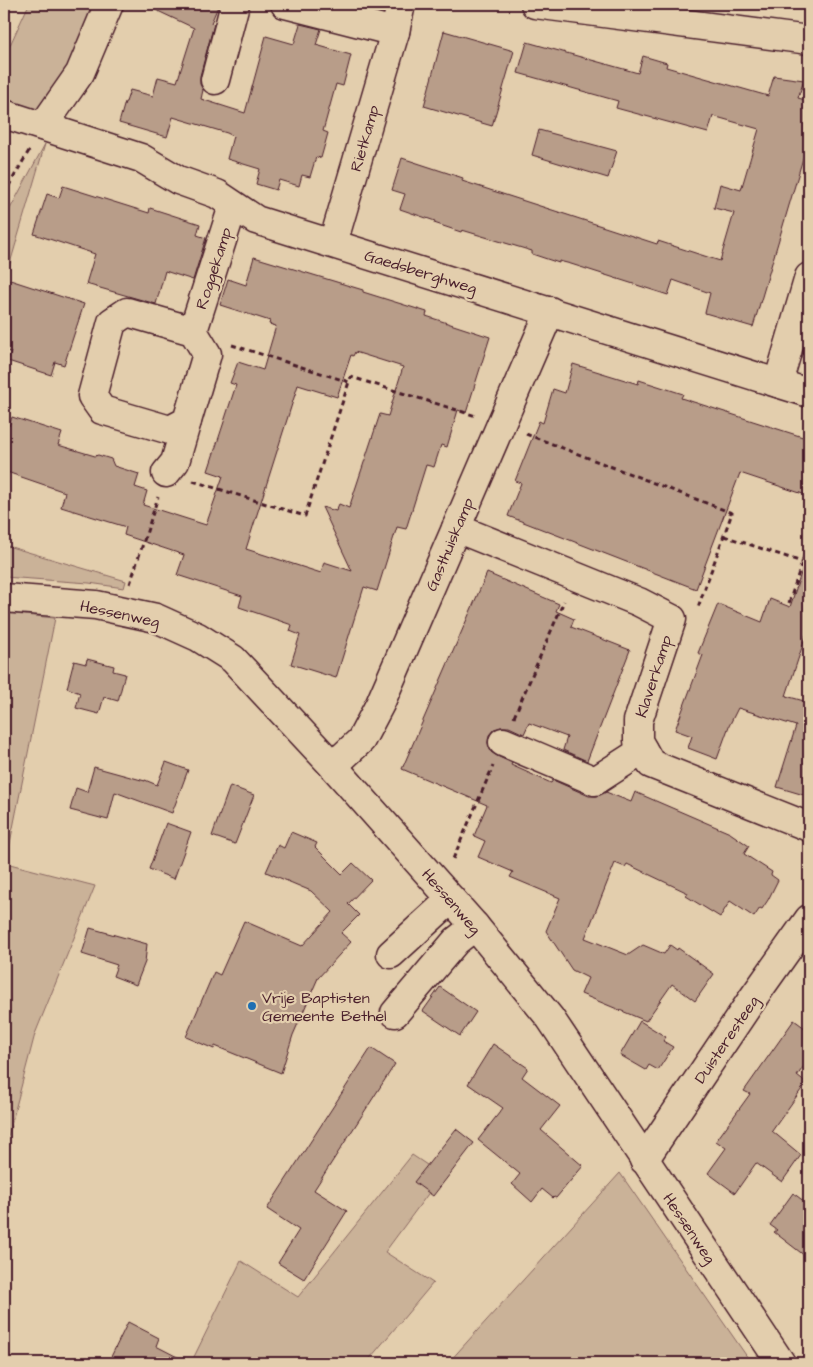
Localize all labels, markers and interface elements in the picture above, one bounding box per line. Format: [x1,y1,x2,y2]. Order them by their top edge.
street label: Rietkamp [345,102,385,174]
street label: Roggekamp [190,224,239,312]
street label: Gaedsberghweg [361,244,480,300]
street label: Gasthuiskamp [420,494,480,595]
street label: Hessenweg [78,595,162,634]
street label: Klaverkamp [630,632,678,720]
street label: Hessenweg [416,864,486,940]
place label: Vrije Baptisten Gemeente Bethel [262,987,387,1027]
street label: Duisteresteeg [689,991,765,1088]
marker: Vrije Baptisten Gemeente Bethel [246,1000,258,1012]
street label: Hessenweg [657,1189,721,1269]

